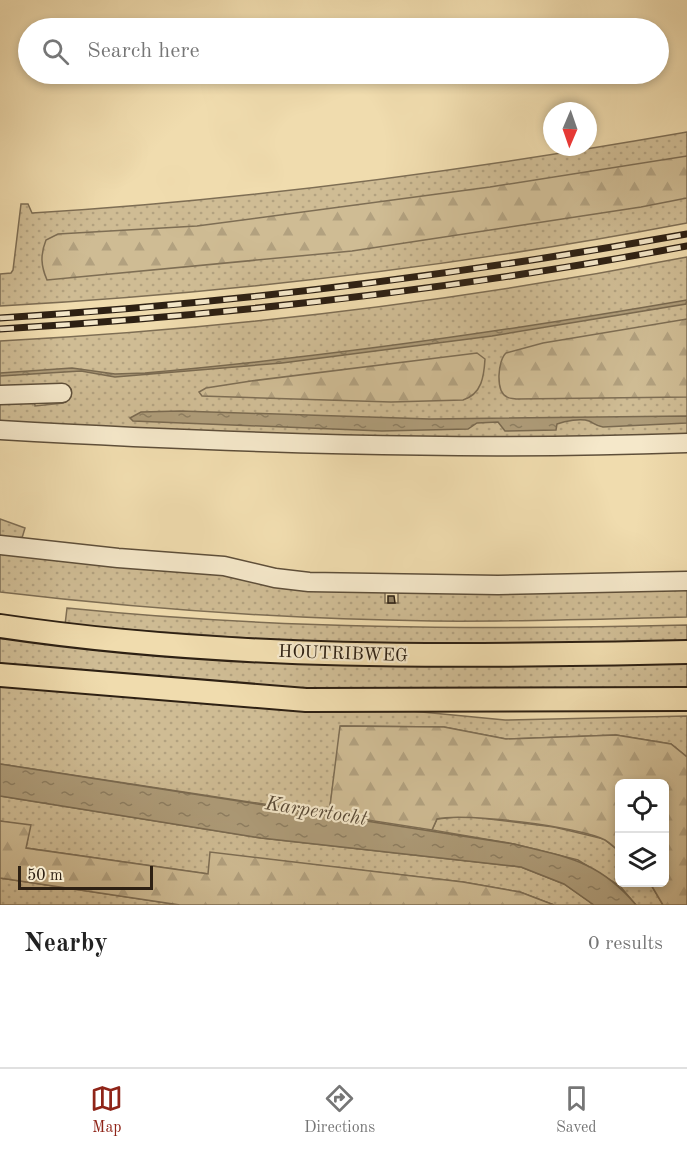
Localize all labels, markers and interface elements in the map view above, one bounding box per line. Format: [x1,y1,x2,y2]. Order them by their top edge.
search box [18,18,669,84]
icon: search [39,35,72,68]
text: Search here [87,40,200,62]
north arrow [543,102,597,156]
street label: HOUTRIBWEG [278,643,408,665]
map controls [615,779,669,887]
button: locate [615,779,669,833]
water label: Karpertocht [263,794,369,830]
button: layers [615,833,669,887]
scale bar [18,863,153,890]
text: 50 m [27,868,63,884]
text: Nearby [24,931,108,957]
text: 0 results [588,934,663,954]
tab: Map [90,1082,123,1138]
tab: Directions [304,1082,375,1138]
tab: Saved [556,1082,597,1138]

